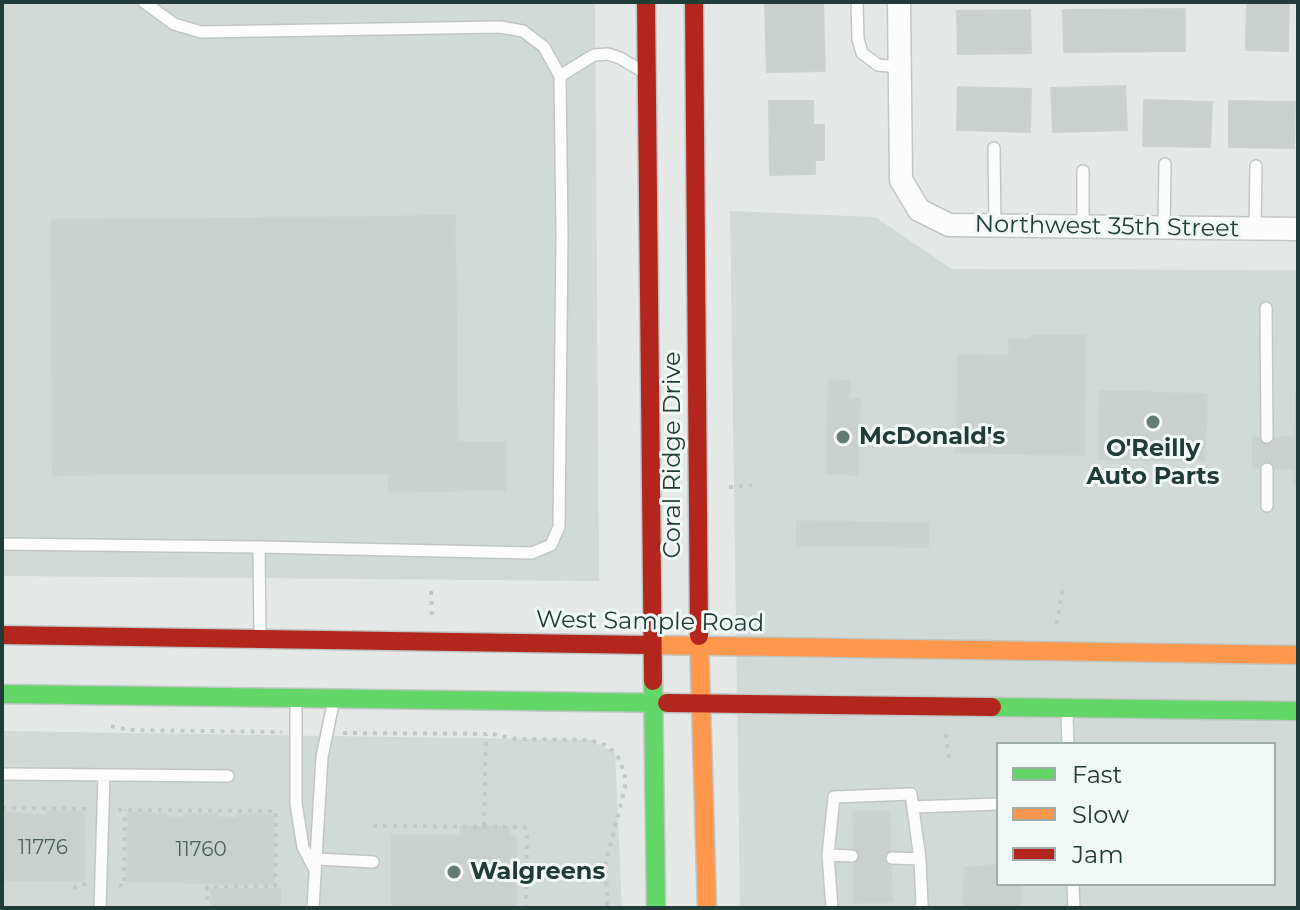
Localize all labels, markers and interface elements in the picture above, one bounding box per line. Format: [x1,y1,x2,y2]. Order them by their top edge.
street label: Northwest 35th Street [974,210,1240,244]
street label: Coral Ridge Drive [659,351,687,559]
marker: O'Reilly Auto Parts [1144,413,1162,431]
place label: McDonald's [859,423,1005,451]
marker: McDonald's [834,428,852,446]
place label: O'Reilly Auto Parts [1086,435,1220,491]
street label: West Sample Road [536,606,764,638]
legend [996,742,1276,886]
text: Fast [1072,760,1122,789]
text: Slow [1072,800,1129,829]
house number: 11776 [18,836,68,860]
house number: 11760 [175,838,227,862]
text: Jam [1072,840,1124,869]
place label: Walgreens [470,858,605,886]
marker: Walgreens [445,863,463,881]

